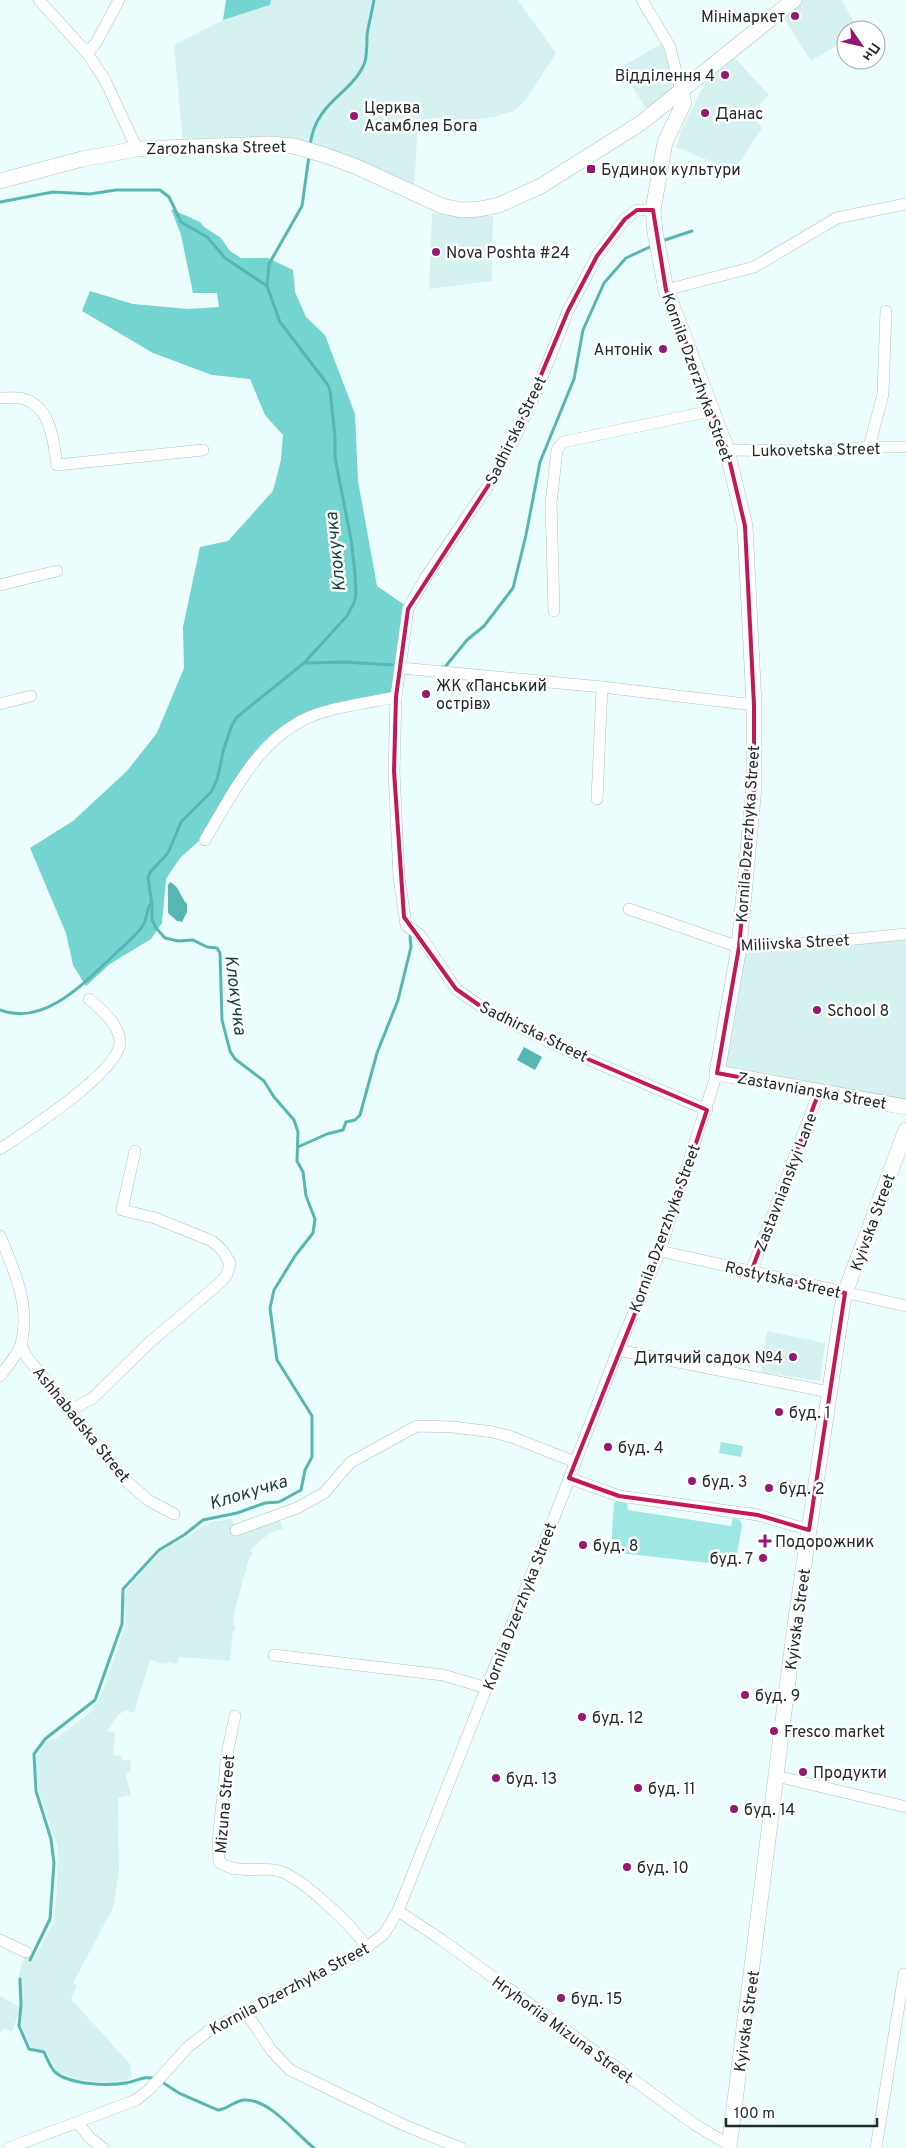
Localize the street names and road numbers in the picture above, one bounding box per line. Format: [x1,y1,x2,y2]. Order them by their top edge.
street label: Zarozhanska Street [146,138,286,160]
street label: Kornila Dzerzhyka Street [656,291,736,465]
street label: Sadhirska Street [482,373,552,488]
street label: Lukovetska Street [751,440,881,462]
street label: Kornila Dzerzhyka Street [733,745,765,924]
street label: Miliivska Street [740,931,850,957]
street label: Sadhirska Street [476,998,591,1068]
street label: Zastavnianska Street [735,1069,888,1115]
street label: Zastavnianskyi Lane [751,1111,823,1255]
street label: Kornila Dzerzhyka Street [626,1142,706,1316]
street label: Kyivska Street [847,1171,901,1274]
street label: Rostytska Street [723,1258,843,1304]
street label: Ashhabadska Street [28,1363,133,1487]
street label: Kornila Dzerzhyka Street [480,1520,562,1693]
street label: Kyivska Street [782,1567,816,1671]
street label: Mizuna Street [212,1754,240,1855]
street label: Kornila Dzerzhyka Street [207,1939,373,2040]
street label: Kyivska Street [731,1969,765,2073]
street label: Hryhoriia Mizuna Street [487,1973,636,2089]

